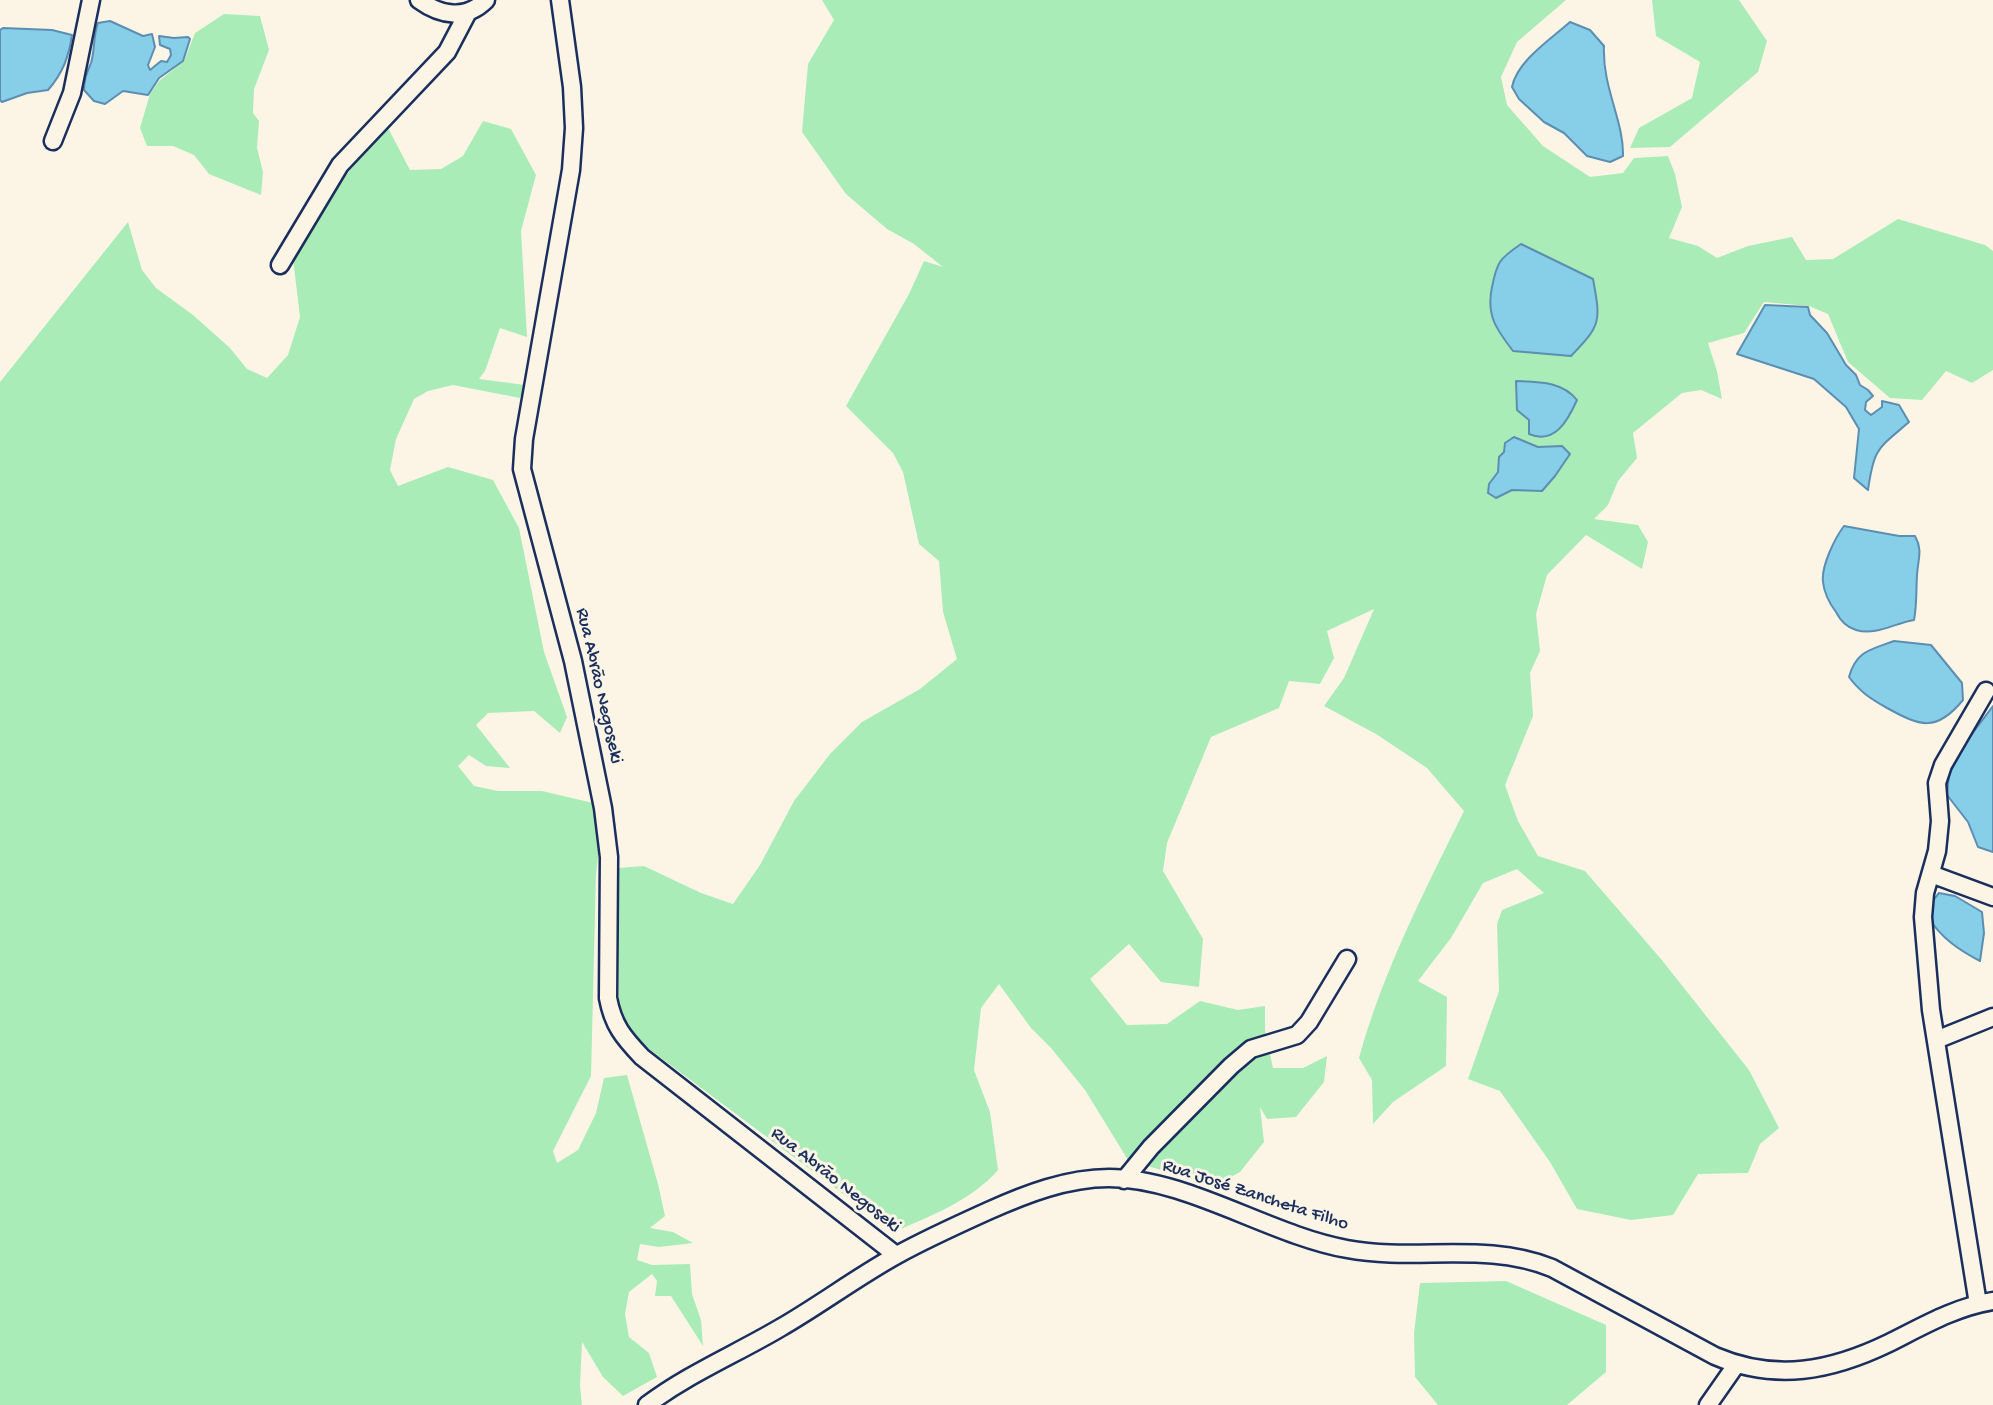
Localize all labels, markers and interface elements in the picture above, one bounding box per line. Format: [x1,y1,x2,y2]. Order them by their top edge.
street label: Rua Abrão Negoseki [569,606,627,766]
street label: Rua Abrão Negoseki [765,1123,905,1239]
street label: Rua José Zancheta Filho [1159,1155,1351,1237]

